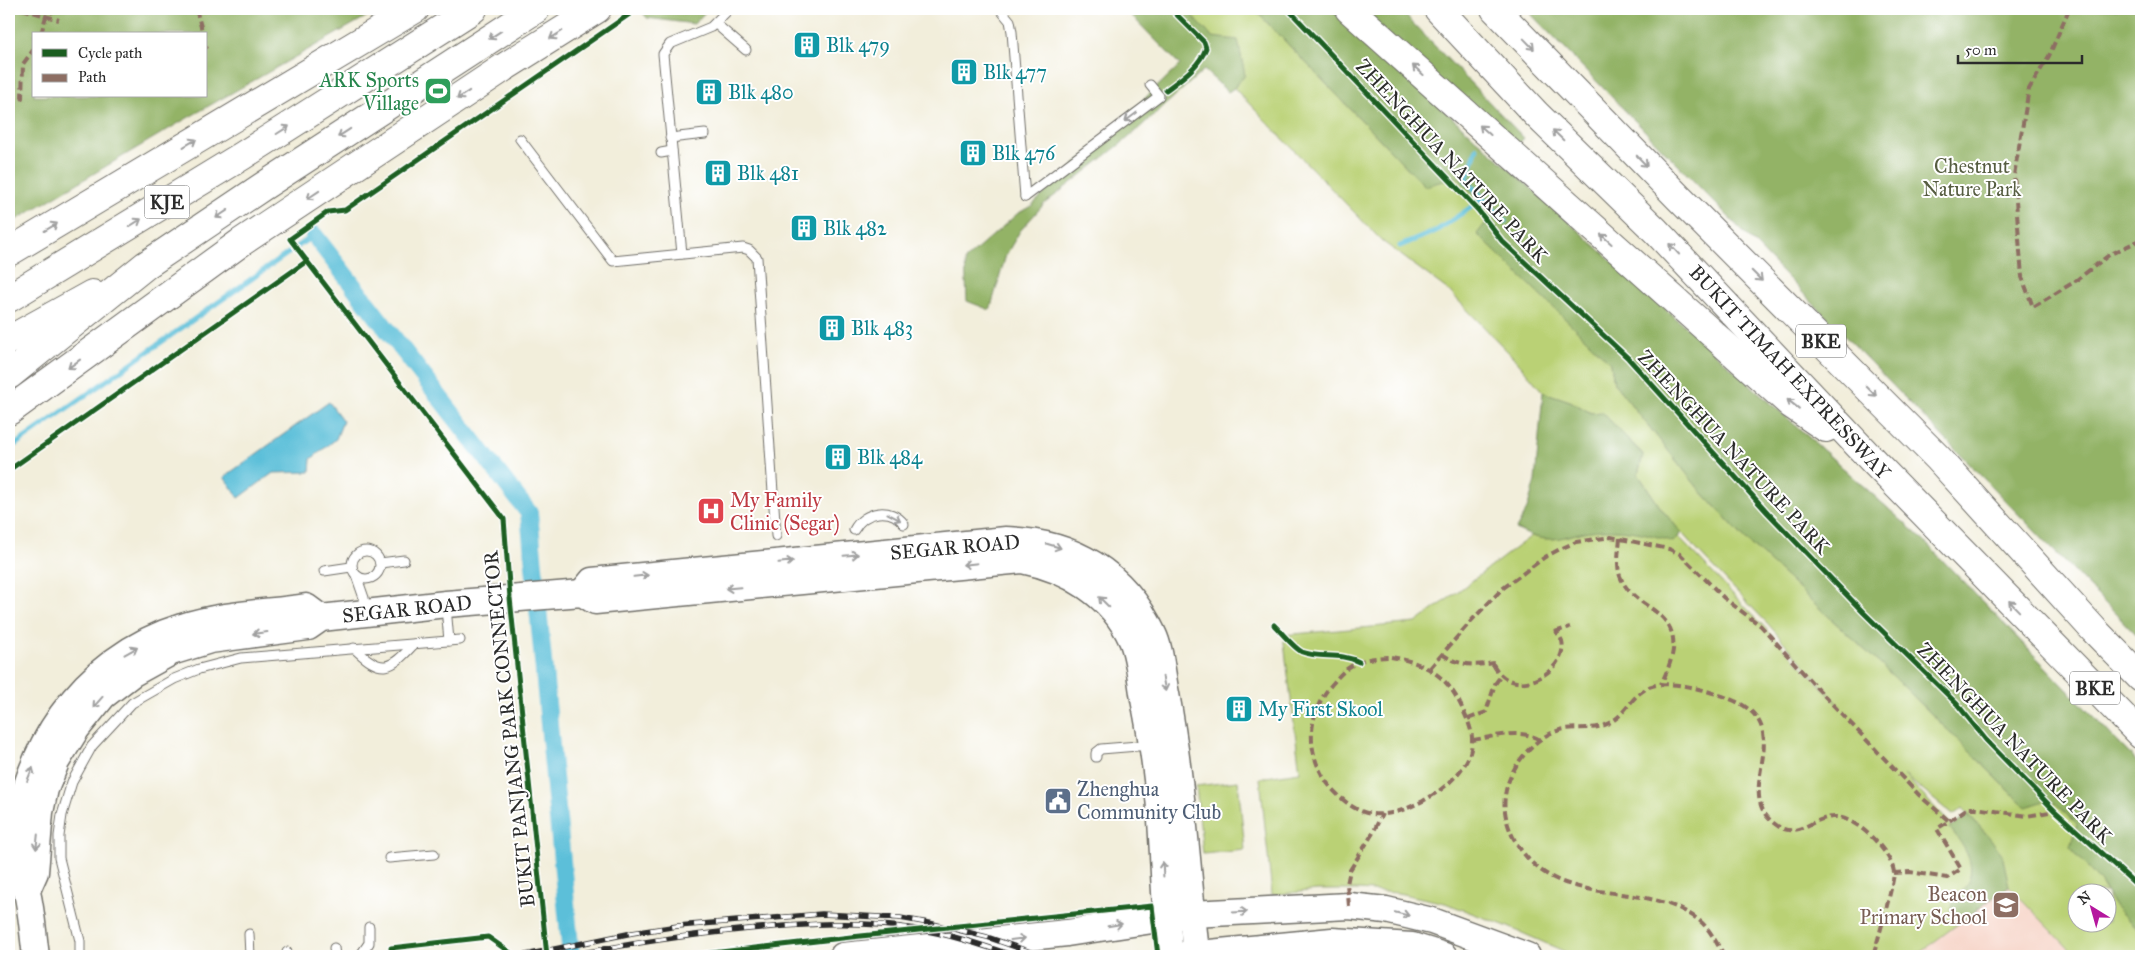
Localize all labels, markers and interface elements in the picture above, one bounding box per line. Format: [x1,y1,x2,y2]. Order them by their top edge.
one-way arrow [549,30,563,40]
building icon: Blk 479 [792,30,822,60]
one-way arrow [488,31,502,41]
legend [32,32,208,98]
scale bar [1958,32,2081,64]
place label: Blk 479 [826,33,890,57]
one-way arrow [1523,38,1535,50]
text: 50 m [1965,41,1997,59]
text: Cycle path [78,44,143,62]
street label: ZHENGHUA NATURE PARK [1351,54,1554,269]
building icon: Blk 477 [949,57,979,87]
place label: Blk 477 [983,60,1047,84]
one-way arrow [1411,65,1424,76]
text: Path [78,68,107,86]
place label: ARK Sports Village [318,68,419,116]
sports icon: ARK Sports Village [423,76,453,106]
building icon: Blk 480 [694,77,724,107]
place label: Blk 480 [728,80,794,104]
one-way arrow [456,90,470,100]
one-way arrow [1125,112,1138,123]
one-way arrow [1478,124,1491,136]
one-way arrow [275,125,289,135]
one-way arrow [337,129,351,139]
one-way arrow [1552,129,1564,142]
one-way arrow [182,138,196,148]
building icon: Blk 476 [958,138,988,168]
place label: Blk 476 [992,141,1056,165]
one-way arrow [1636,154,1648,167]
park label: Chestnut Nature Park [1923,154,2022,201]
building icon: Blk 481 [703,158,733,188]
place label: Blk 481 [737,161,799,185]
road number: KJE [144,186,190,218]
one-way arrow [306,190,320,200]
one-way arrow [215,209,229,219]
building icon: Blk 482 [789,213,819,243]
place label: Blk 482 [823,216,887,240]
one-way arrow [127,217,141,227]
one-way arrow [43,221,57,231]
one-way arrow [1599,233,1612,244]
one-way arrow [1668,243,1680,256]
street label: BUKIT TIMAH EXPRESSWAY [1684,260,1897,485]
one-way arrow [1750,270,1763,282]
building icon: Blk 483 [817,313,847,343]
place label: Blk 483 [851,316,913,340]
road number: BKE [1796,324,1846,358]
street label: ZHENGHUA NATURE PARK [1633,345,1836,560]
one-way arrow [67,359,81,370]
one-way arrow [1865,385,1878,397]
one-way arrow [1787,399,1800,410]
building icon: Blk 484 [823,442,853,472]
place label: Blk 484 [857,445,923,469]
place label: My Family Clinic (Segar) [730,488,840,536]
hospital icon: My Family Clinic (Segar) [696,496,726,526]
one-way arrow [886,512,901,522]
street label: SEGAR ROAD [889,529,1021,565]
one-way arrow [1045,542,1061,552]
street label: BUKIT PANJANG PARK CONNECTOR [478,549,541,908]
one-way arrow [842,551,858,560]
one-way arrow [777,557,793,567]
one-way arrow [962,559,978,569]
one-way arrow [632,572,648,581]
one-way arrow [725,583,741,593]
street label: SEGAR ROAD [341,590,473,628]
one-way arrow [1098,595,1110,608]
one-way arrow [2008,599,2020,612]
one-way arrow [252,628,268,638]
street label: ZHENGHUA NATURE PARK [1912,637,2118,849]
one-way arrow [123,645,137,655]
road number: BKE [2070,671,2120,704]
one-way arrow [1159,676,1169,692]
building icon: My First Skool [1224,694,1254,724]
one-way arrow [93,695,104,708]
place label: My First Skool [1258,697,1384,721]
one-way arrow [26,767,35,782]
place label: Zhenghua Community Club [1077,777,1222,824]
public building icon: Zhenghua Community Club [1043,786,1073,816]
one-way arrow [32,833,42,849]
one-way arrow [1159,861,1168,877]
place label: Beacon Primary School [1859,882,1988,929]
north arrow [2068,882,2118,932]
text: N [2075,888,2094,908]
school or university icon: Beacon Primary School [1991,890,2021,920]
one-way arrow [1232,907,1248,916]
one-way arrow [1394,910,1410,919]
one-way arrow [1107,920,1123,930]
one-way arrow [1010,934,1026,944]

